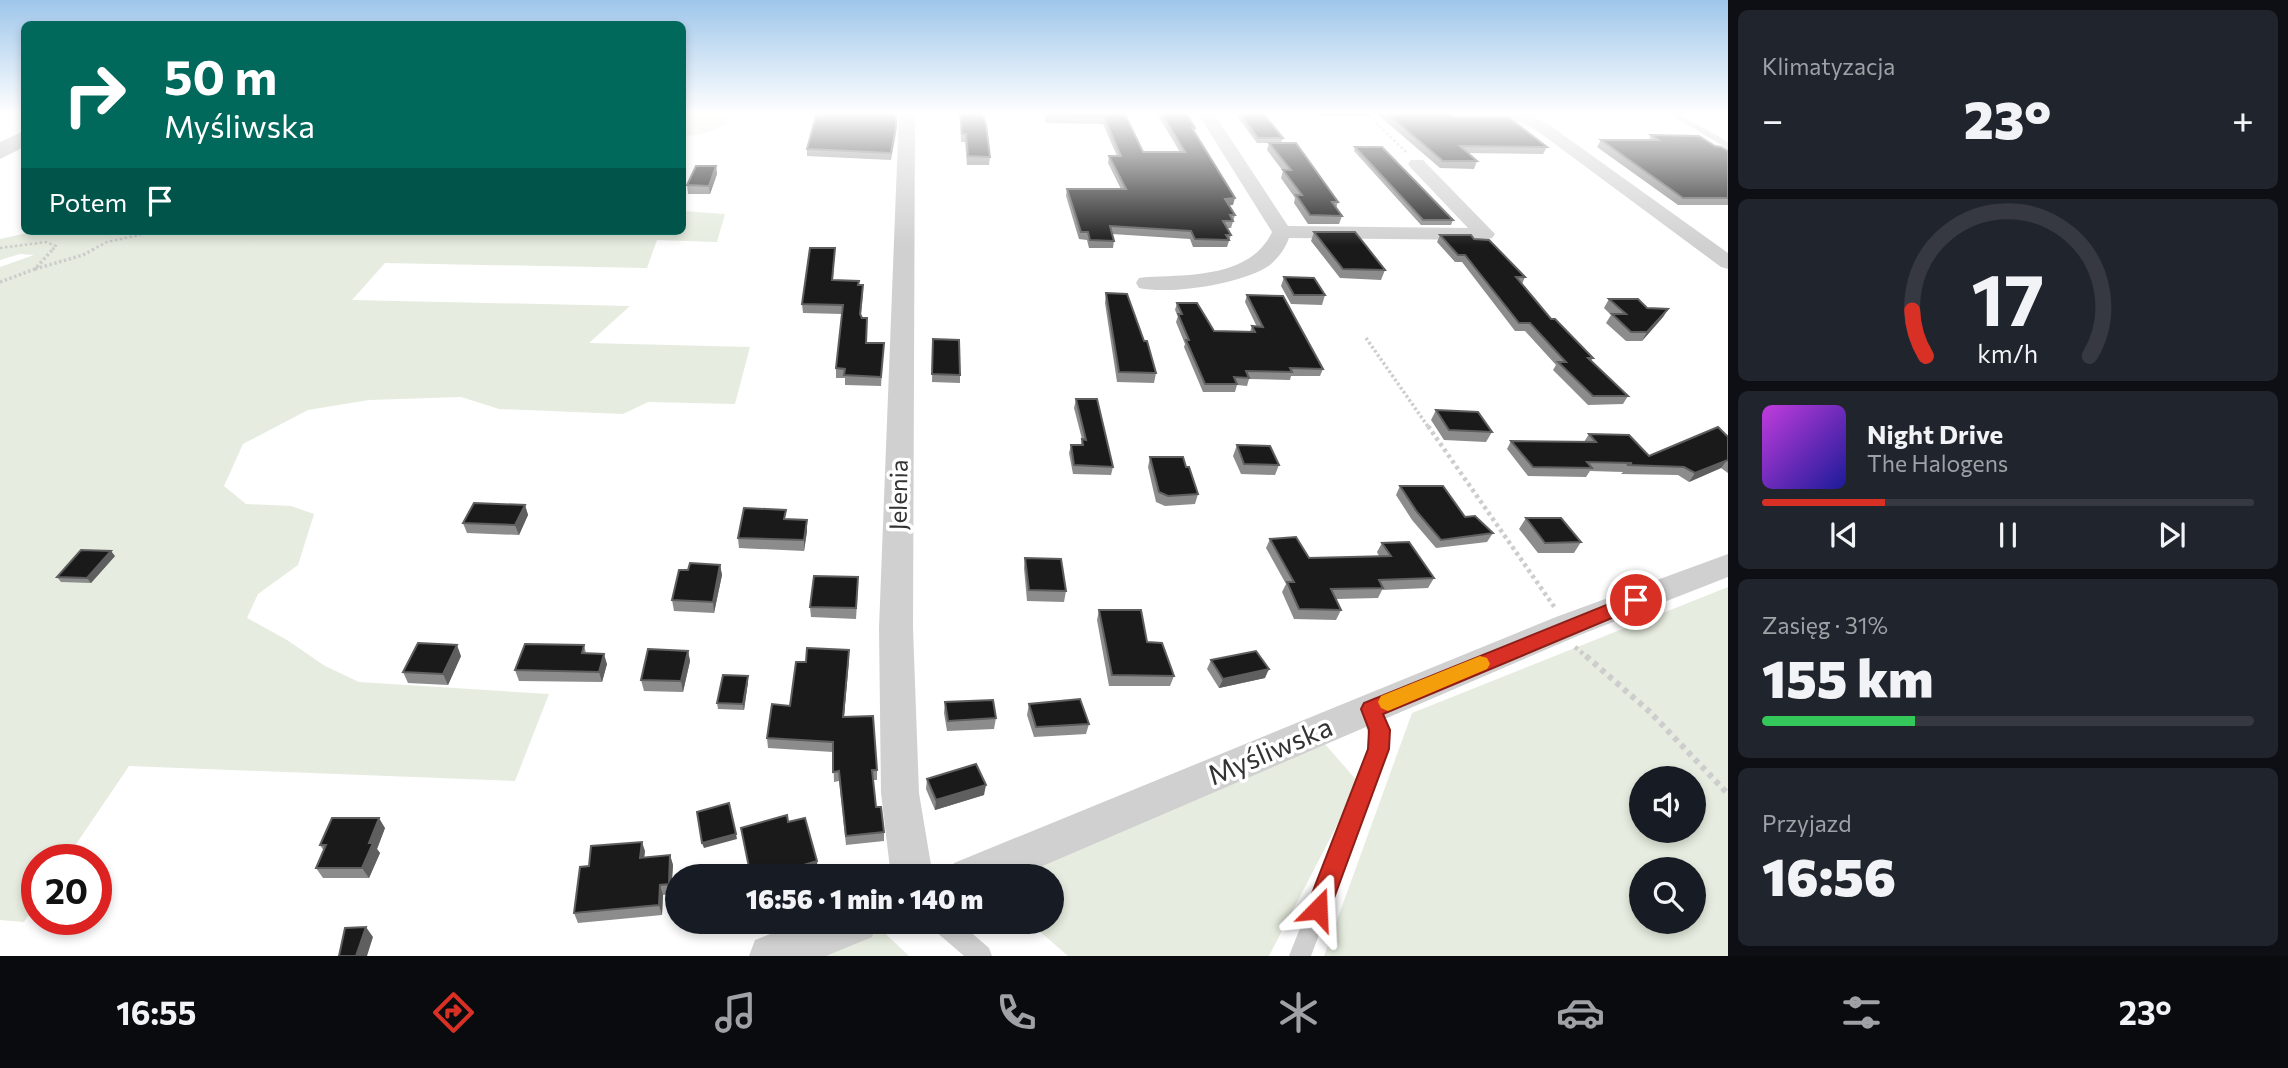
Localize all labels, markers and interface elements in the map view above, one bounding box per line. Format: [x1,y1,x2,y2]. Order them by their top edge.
text: 50 m [164,45,277,105]
icon: right [49,49,140,140]
text: Klimatyzacja [1762,52,1895,80]
text: 23° [1964,86,2051,150]
text: − [1762,95,1784,142]
text: + [2232,95,2254,142]
text: Myśliwska [164,105,315,145]
icon: arrive [141,182,179,220]
text: Potem [49,186,127,217]
text: 17 [1972,252,2044,341]
text: km/h [1978,337,2038,367]
text: Night Drive [1867,418,2003,449]
text: The Halogens [1867,449,2008,477]
street label: Jelenia [882,459,913,531]
icon: previous [1825,516,1863,554]
icon: pause [1989,516,2027,554]
icon: next [2153,516,2191,554]
pin [1606,570,1666,630]
icon: arrive [1617,581,1655,619]
text: Zasięg · 31% [1762,611,1888,639]
text: 155 km [1762,645,1934,709]
street label: Myśliwska [1202,709,1337,792]
map controls [1629,766,1706,934]
button: sound [1629,766,1706,843]
text: Przyjazd [1762,809,1852,837]
text: 16:56 [1762,843,1896,907]
speed limit sign: 20 [21,844,112,935]
button: search [1629,857,1706,934]
position arrow [1281,872,1355,946]
text: 16:56 · 1 min · 140 m [746,883,983,914]
icon: directions [429,988,478,1037]
icon: music [711,988,760,1037]
icon: phone [992,988,1041,1037]
icon: climate [1274,988,1323,1037]
icon: car [1556,988,1605,1037]
icon: filters [1837,988,1886,1037]
text: 16:55 [116,992,196,1032]
text: 23° [2119,992,2172,1032]

